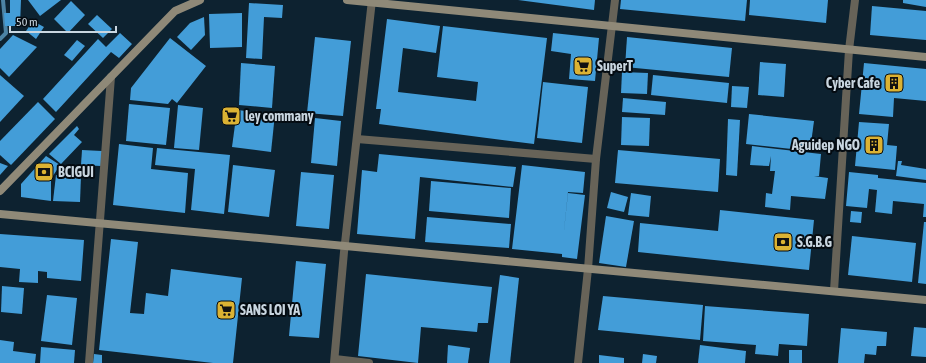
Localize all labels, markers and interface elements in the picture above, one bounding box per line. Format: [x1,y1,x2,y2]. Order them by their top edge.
scale bar [10,8,116,34]
text: 50 m [16,15,38,29]
supermarket icon: SuperT [572,55,594,77]
place label: SuperT [597,58,634,74]
building icon: Cyber Cafe [883,72,905,94]
place label: Cyber Cafe [826,75,880,91]
supermarket icon: ley commany [220,105,242,127]
place label: ley commany [245,108,314,124]
building icon: Aguidep NGO [863,134,885,156]
place label: Aguidep NGO [791,137,860,153]
bank icon: BCIGUI [33,161,55,183]
place label: BCIGUI [58,164,94,180]
bank icon: S.G.B.G [772,231,794,253]
place label: S.G.B.G [797,234,832,250]
supermarket icon: SANS LOI YA [215,299,237,321]
place label: SANS LOI YA [240,302,300,318]

